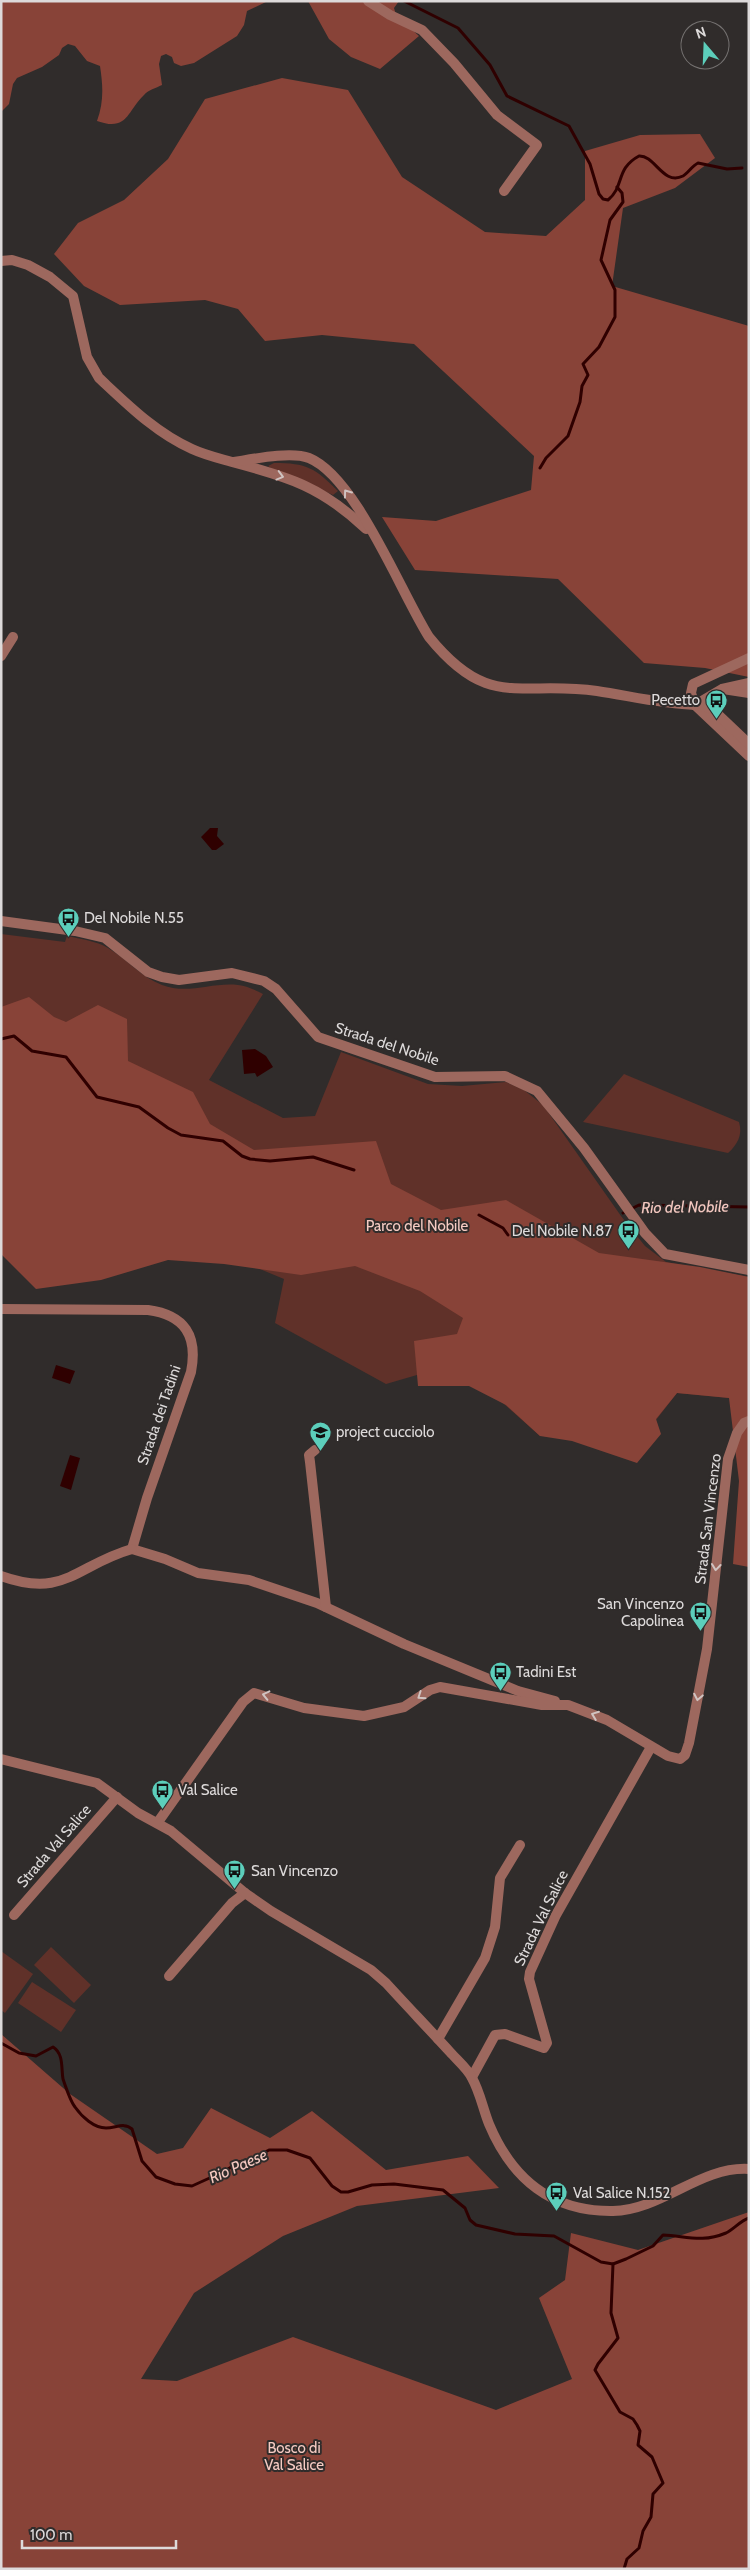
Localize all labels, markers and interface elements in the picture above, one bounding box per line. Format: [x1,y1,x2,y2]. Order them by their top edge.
north arrow [680,20,730,70]
text: N [693,23,708,43]
one-way arrow [276,471,284,481]
one-way arrow [344,490,352,499]
bus stop icon: Pecetto [704,688,728,719]
place label: Pecetto [651,691,700,709]
bus stop icon: Del Nobile N.55 [56,906,80,937]
place label: Del Nobile N.55 [84,909,184,927]
street label: Strada del Nobile [333,1019,442,1069]
water label: Rio del Nobile [641,1197,729,1217]
park label: Parco del Nobile [366,1217,469,1235]
bus stop icon: Del Nobile N.87 [616,1219,640,1250]
place label: Del Nobile N.87 [512,1222,612,1240]
street label: Strada dei Tadini [134,1363,184,1467]
school or university icon: project cucciolo [308,1420,332,1451]
place label: project cucciolo [336,1423,435,1441]
street label: Strada San Vincenzo [691,1453,725,1585]
one-way arrow [711,1564,722,1572]
place label: San Vincenzo Capolinea [597,1595,685,1630]
bus stop icon: San Vincenzo Capolinea [688,1601,712,1632]
bus stop icon: Tadini Est [488,1660,512,1691]
place label: Tadini Est [516,1663,576,1681]
one-way arrow [261,1690,270,1701]
one-way arrow [417,1690,427,1699]
one-way arrow [693,1692,703,1701]
one-way arrow [591,1711,600,1721]
bus stop icon: Val Salice [150,1778,174,1809]
place label: Val Salice [178,1781,238,1799]
street label: Strada Val Salice [13,1801,95,1891]
bus stop icon: San Vincenzo [223,1859,247,1890]
place label: San Vincenzo [251,1862,338,1880]
street label: Strada Val Salice [510,1867,572,1969]
water label: Rio Paese [206,2145,270,2187]
bus stop icon: Val Salice N.152 [545,2181,569,2212]
place label: Val Salice N.152 [573,2184,671,2202]
park label: Bosco di Val Salice [264,2439,324,2474]
scale bar [22,2518,176,2550]
text: 100 m [30,2526,72,2544]

